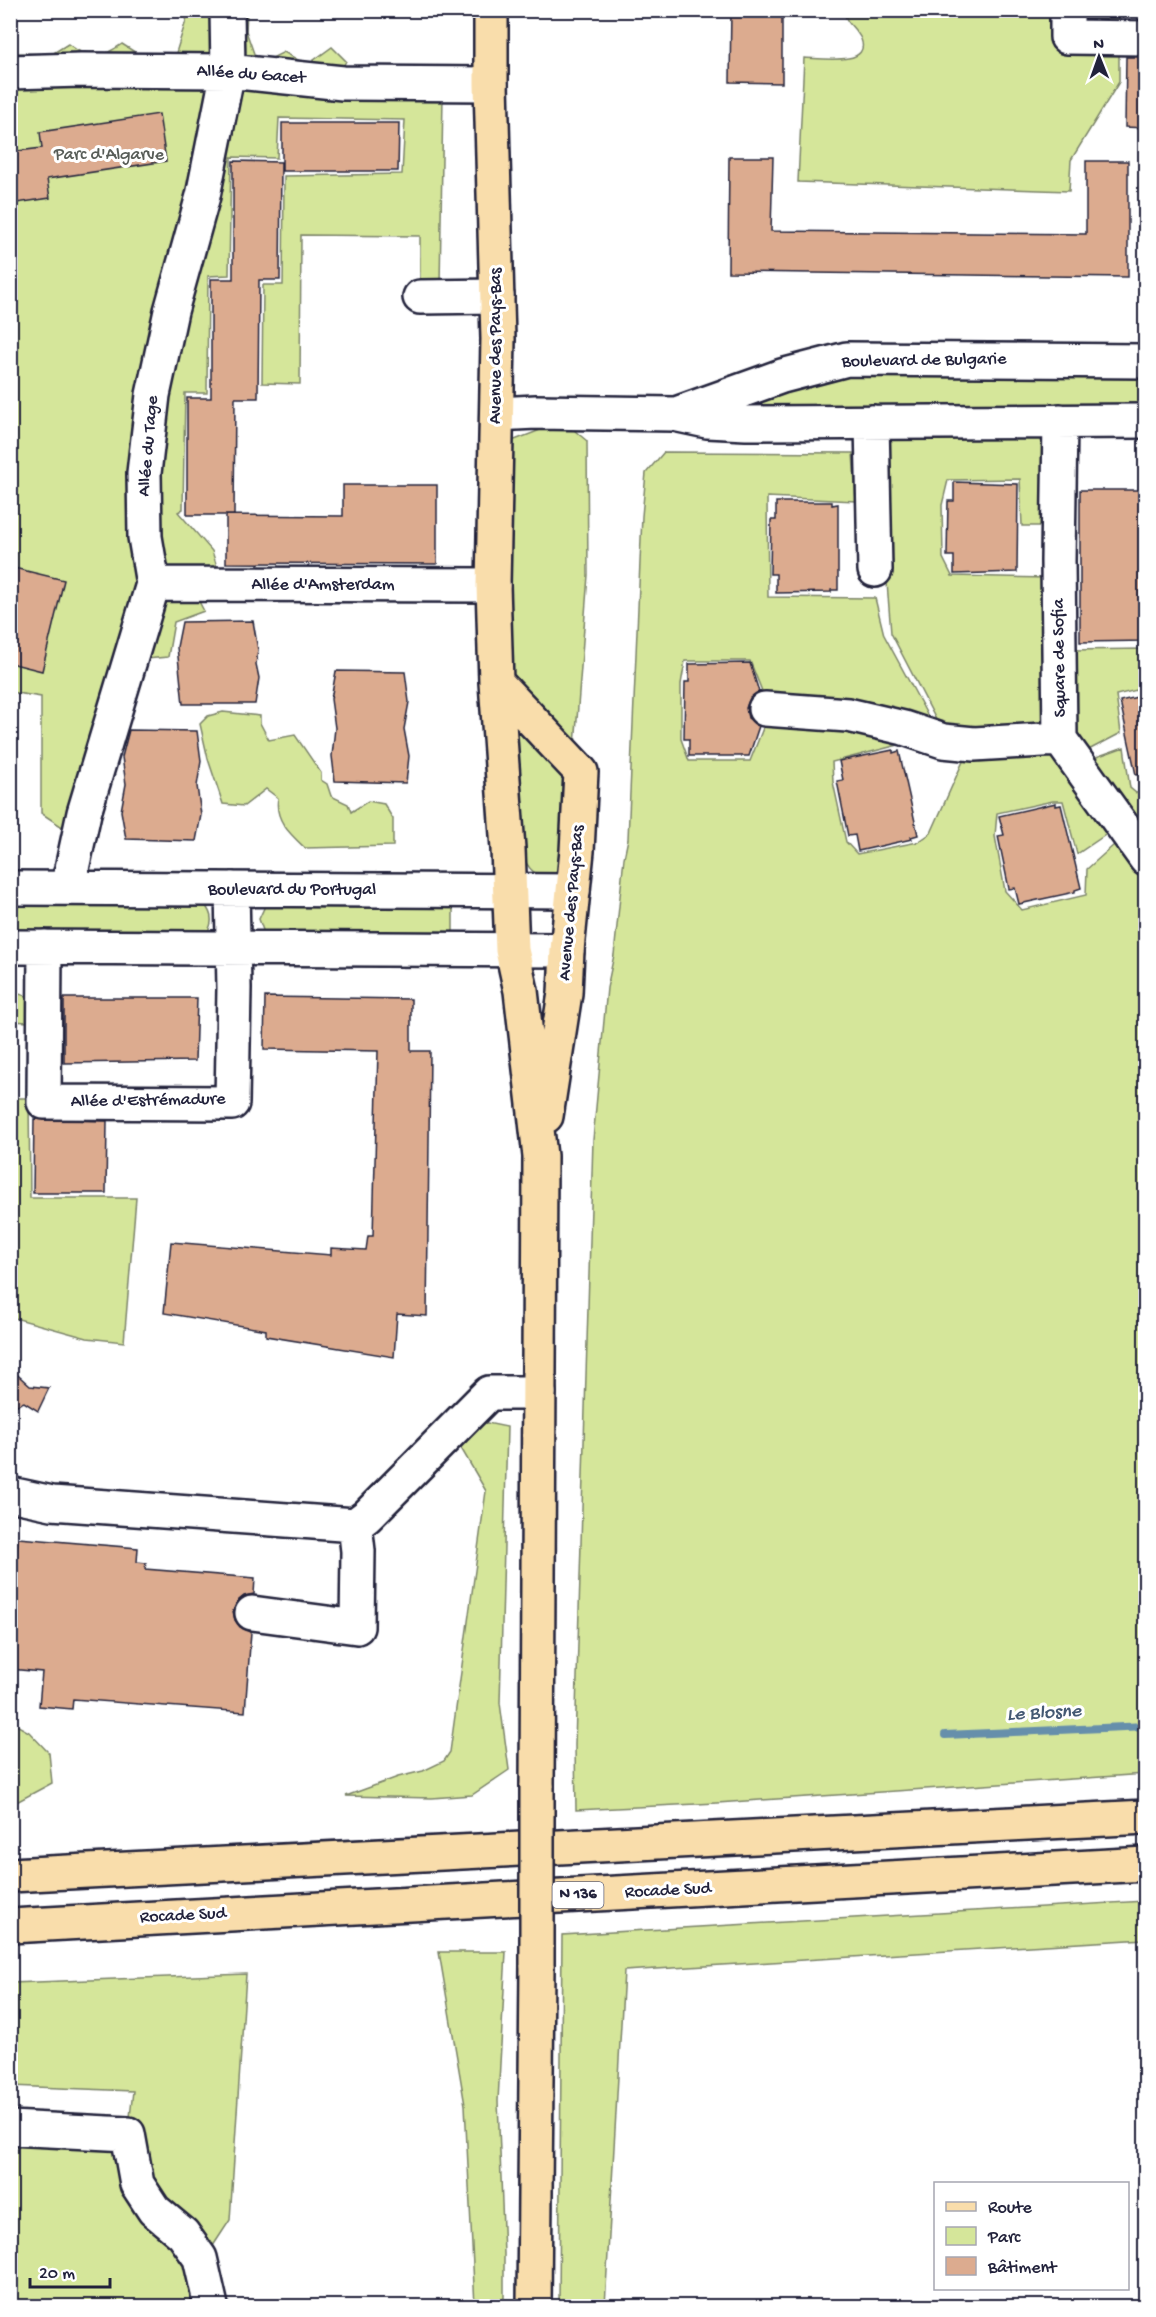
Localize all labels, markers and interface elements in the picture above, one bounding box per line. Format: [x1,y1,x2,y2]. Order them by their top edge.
north arrow [1069,27,1129,87]
text: N [1093,36,1105,55]
street label: Allée du Gacet [196,61,308,89]
park label: Parc d'Algarve [53,145,165,166]
street label: Avenue des Pays-Bas [486,267,507,424]
street label: Boulevard de Bulgarie [840,349,1007,373]
street label: Allée du Tage [134,394,164,497]
street label: Allée d'Amsterdam [252,575,395,596]
street label: Square de Sofia [1048,597,1072,718]
street label: Avenue des Pays-Bas [555,823,589,982]
street label: Boulevard du Portugal [207,880,376,901]
street label: Allée d'Estrémadure [70,1089,226,1113]
water label: Le Blosne [1006,1701,1083,1727]
street label: Rocade Sud [624,1878,713,1904]
road number: N 136 [552,1882,604,1908]
street label: Rocade Sud [139,1903,228,1929]
legend [934,2182,1129,2290]
text: Route [988,2198,1033,2219]
text: Parc [987,2228,1021,2249]
scale bar [30,2251,110,2289]
text: Bâtiment [987,2258,1058,2279]
text: 20 m [39,2264,75,2285]

